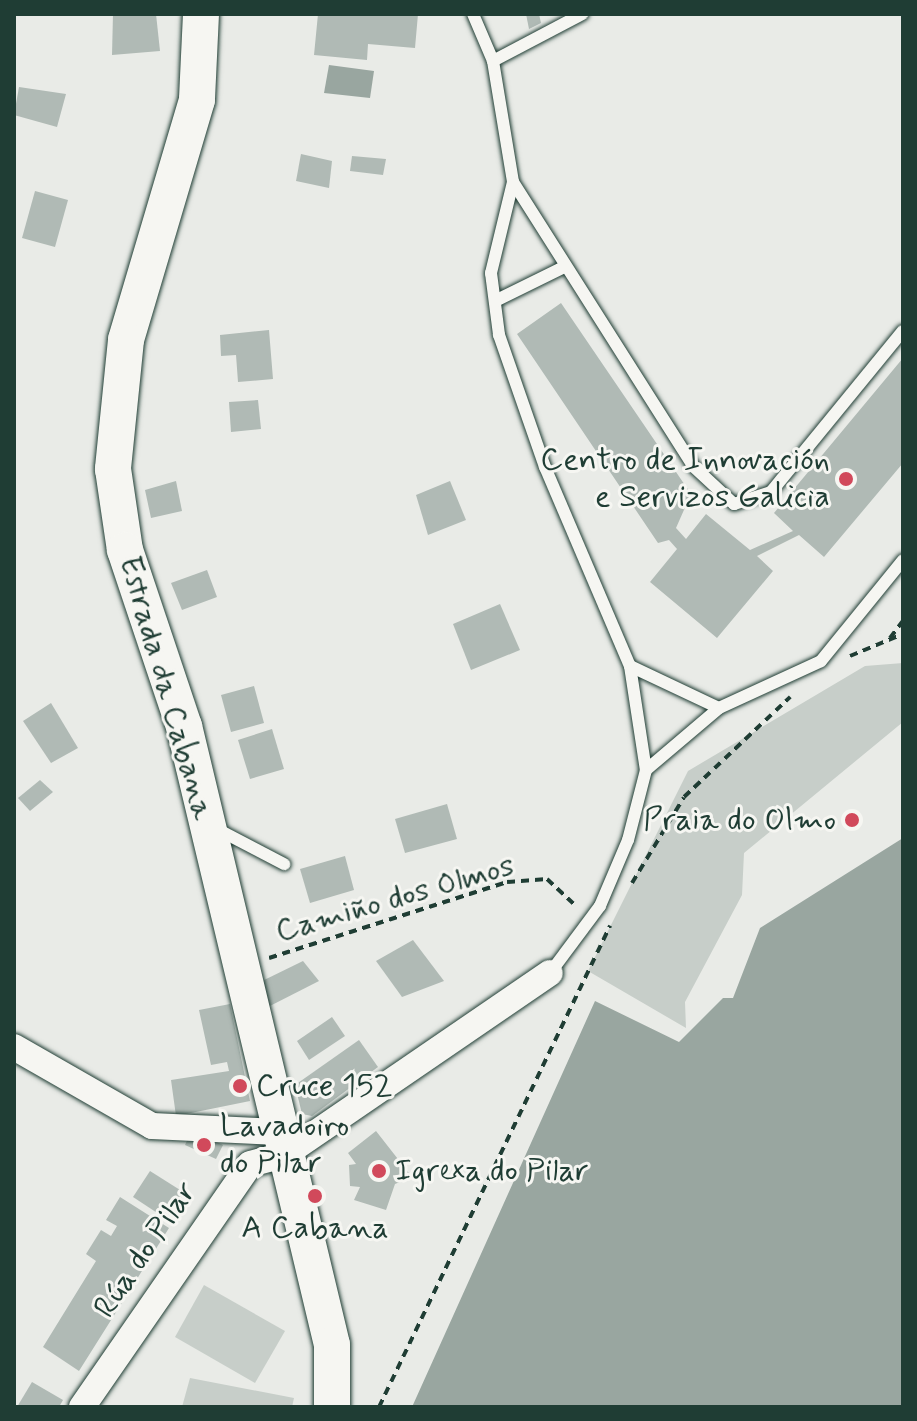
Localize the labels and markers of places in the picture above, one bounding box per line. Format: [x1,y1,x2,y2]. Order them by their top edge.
place label: Centro de Innovación e Servizos Galicia [542,442,830,517]
marker: Centro de Innovación e Servizos Galicia [837,470,855,488]
place label: Praia do Olmo [642,801,836,839]
marker: Praia do Olmo [843,811,861,829]
place label: Cruce 152 [256,1067,393,1105]
marker: Cruce 152 [231,1077,249,1095]
place label: Lavadoiro do Pilar [220,1108,349,1183]
marker: Lavadoiro do Pilar [195,1136,213,1154]
place label: Igrexa do Pilar [395,1152,591,1190]
marker: Igrexa do Pilar [370,1162,388,1180]
marker: A Cabana [306,1187,324,1205]
place label: A Cabana [242,1209,388,1247]

